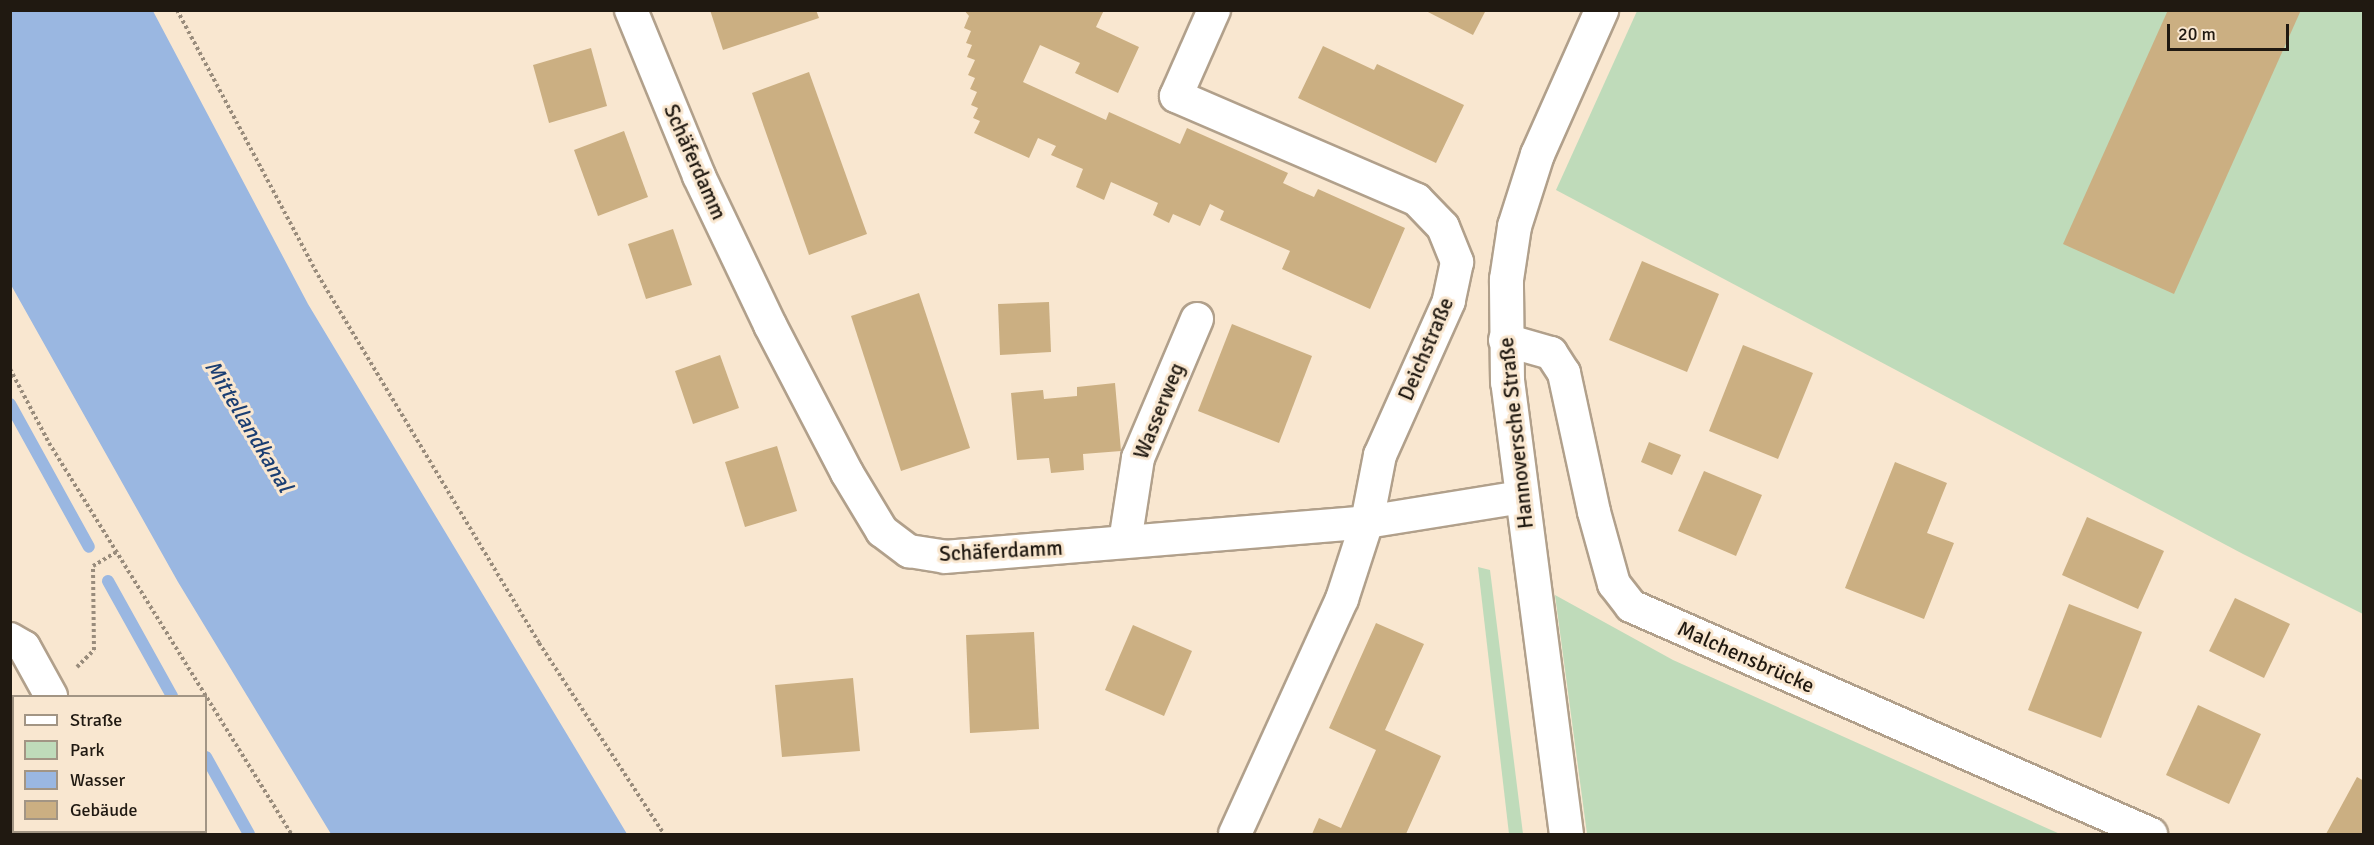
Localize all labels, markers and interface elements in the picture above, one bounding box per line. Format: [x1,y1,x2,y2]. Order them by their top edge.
scale bar [2170,12,2292,50]
text: 20 m [2178,23,2216,45]
street label: Schäferdamm [658,100,732,224]
street label: Deichstraße [1393,294,1459,404]
street label: Hannoversche Straße [1493,336,1539,530]
water label: Mittellandkanal [199,355,299,497]
street label: Wasserweg [1128,359,1190,463]
street label: Schäferdamm [939,535,1063,567]
street label: Malchensbrücke [1674,616,1818,698]
legend [12,695,207,833]
text: Straße [70,709,122,731]
text: Park [70,739,105,761]
text: Wasser [70,769,125,791]
text: Gebäude [70,799,138,821]

